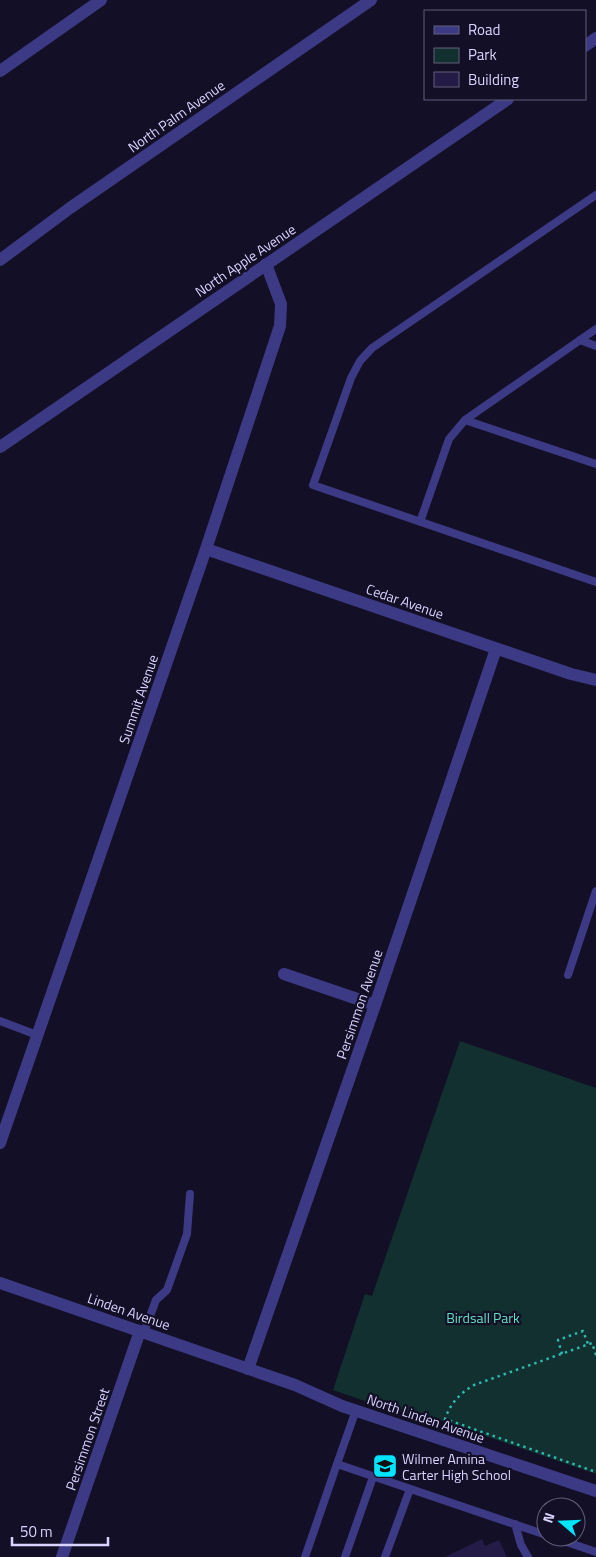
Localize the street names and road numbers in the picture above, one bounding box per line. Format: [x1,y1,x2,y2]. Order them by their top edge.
street label: North Palm Avenue [123,75,229,157]
street label: North Apple Avenue [190,218,300,302]
street label: Cedar Avenue [363,578,447,624]
street label: Summit Avenue [113,651,163,747]
street label: Persimmon Avenue [330,946,388,1062]
street label: Linden Avenue [85,1287,173,1335]
street label: Persimmon Street [60,1385,114,1493]
street label: North Linden Avenue [364,1388,488,1448]

